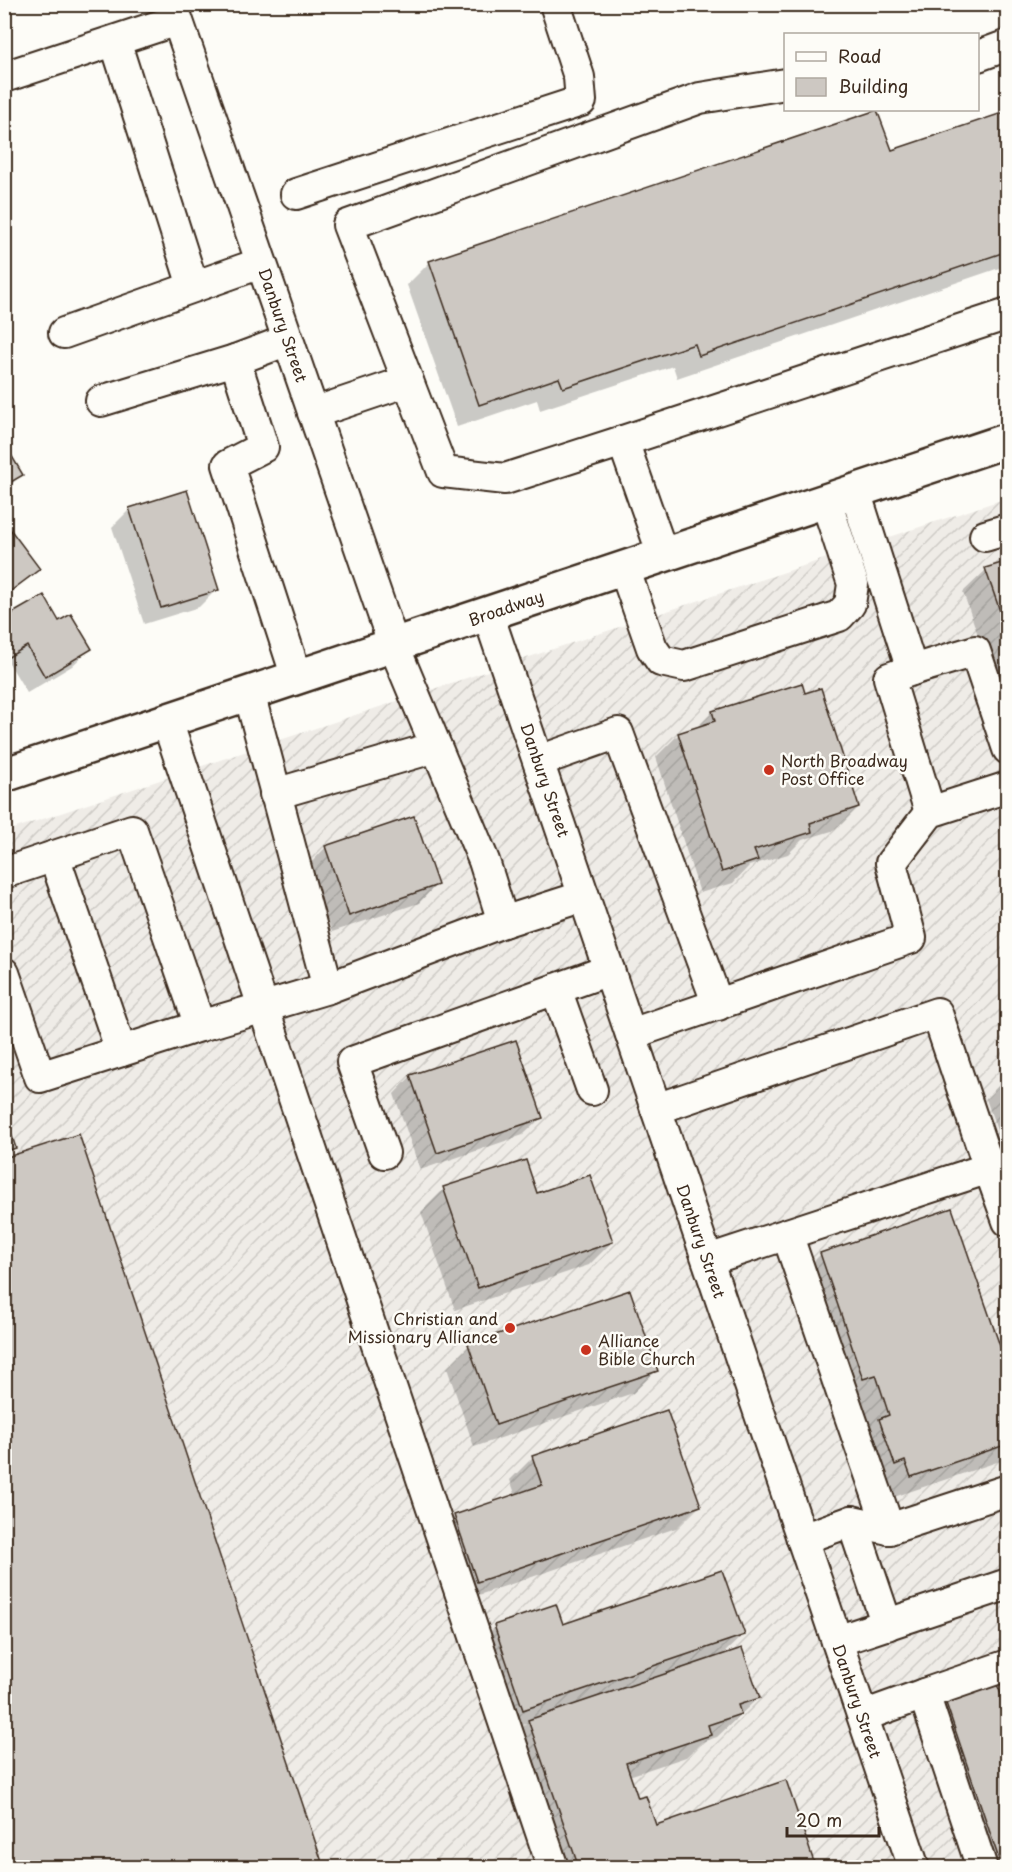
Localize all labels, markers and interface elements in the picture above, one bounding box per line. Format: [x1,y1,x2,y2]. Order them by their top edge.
legend [784,33,979,111]
text: Road [838,42,882,69]
text: Building [838,72,908,99]
street label: Danbury Street [253,264,315,385]
street label: Broadway [465,583,547,631]
street label: Danbury Street [515,719,577,840]
place label: North Broadway Post Office [781,748,908,790]
marker: North Broadway Post Office [762,763,776,777]
street label: Danbury Street [671,1180,733,1301]
place label: Christian and Missionary Alliance [348,1306,498,1348]
marker: Christian and Missionary Alliance [503,1321,517,1335]
place label: Alliance Bible Church [598,1328,695,1370]
marker: Alliance Bible Church [579,1343,593,1357]
street label: Danbury Street [827,1640,889,1761]
scale bar [787,1800,878,1838]
text: 20 m [796,1806,842,1833]

